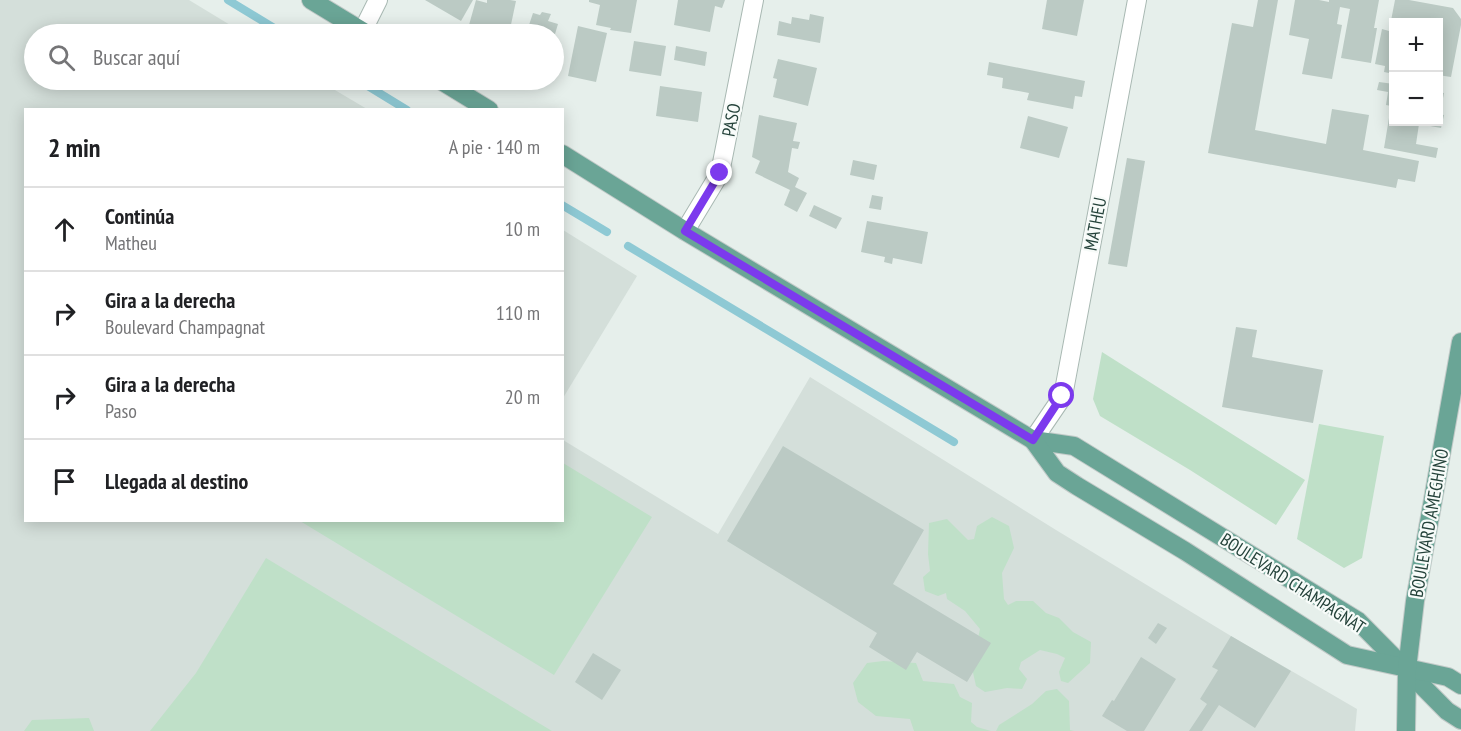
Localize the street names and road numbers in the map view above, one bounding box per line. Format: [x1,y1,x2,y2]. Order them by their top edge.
street label: PASO [717,101,745,139]
street label: MATHEU [1079,195,1111,253]
street label: BOULEVARD AMEGHINO [1405,447,1453,599]
street label: BOULEVARD CHAMPAGNAT [1216,528,1370,638]

